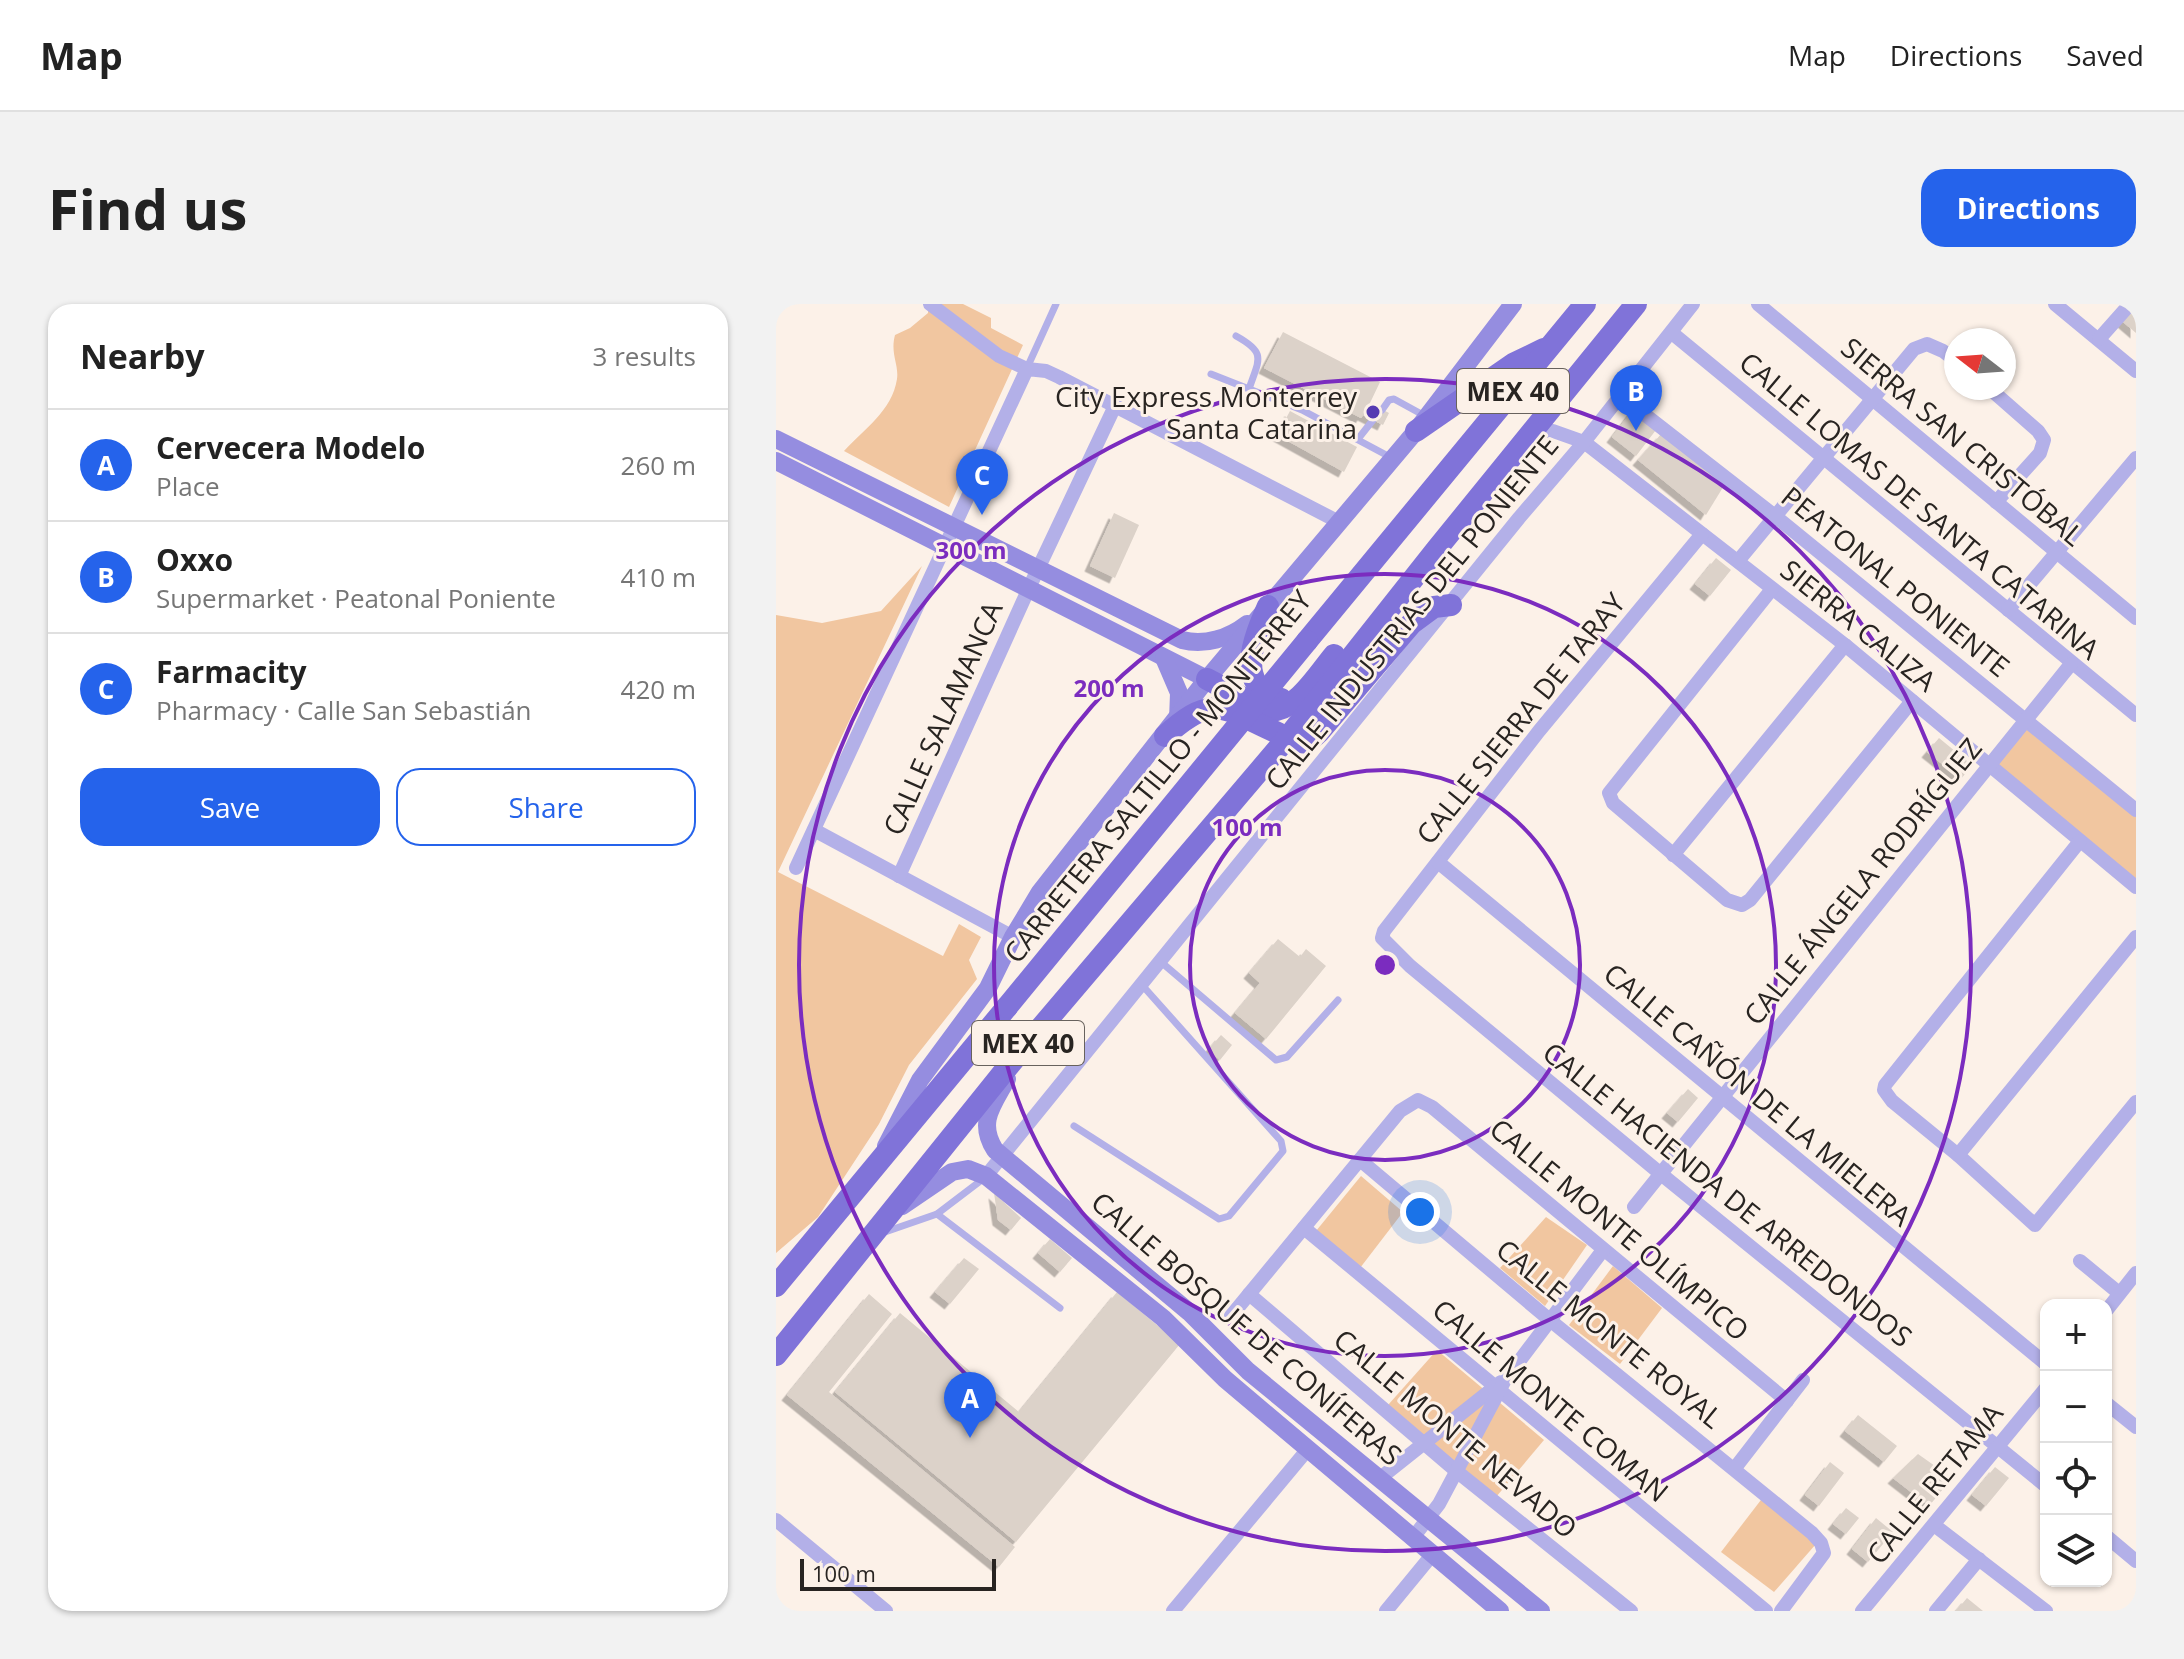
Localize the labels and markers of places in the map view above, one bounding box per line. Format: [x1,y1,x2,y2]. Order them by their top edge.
pin: B [1610,365,1662,431]
place label: City Express Monterrey Santa Catarina [1055,377,1358,447]
marker: City Express Monterrey Santa Catarina [1364,403,1382,421]
pin: C [956,449,1008,515]
centre of rings [1371,951,1399,979]
pin: A [944,1372,996,1438]

